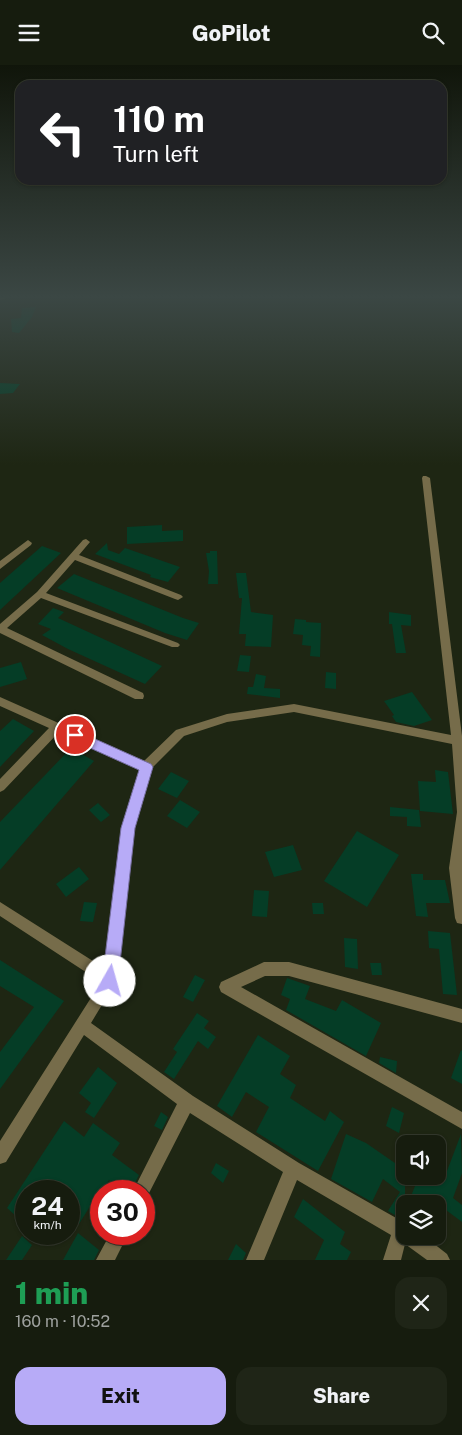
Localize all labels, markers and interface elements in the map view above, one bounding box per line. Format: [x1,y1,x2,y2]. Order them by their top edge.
icon: menu [15,19,43,47]
icon: search [419,19,447,47]
text: GoPilot [192,20,270,46]
text: 110 m [113,99,205,140]
icon: left [30,100,95,165]
text: Turn left [113,141,199,167]
pin [54,714,96,756]
icon: arrive [61,721,89,749]
position arrow [83,954,135,1006]
map controls [396,1135,446,1245]
button: sound [396,1135,446,1185]
speed limit sign: 30 [90,1180,155,1245]
text: 24 [31,1191,64,1221]
button: layers [396,1195,446,1245]
text: km/h [33,1218,62,1232]
text: 1 min [15,1275,88,1311]
button: close [395,1277,447,1329]
text: 160 m · 10:52 [15,1312,110,1331]
button: Exit [15,1367,226,1425]
button: Share [236,1367,447,1425]

